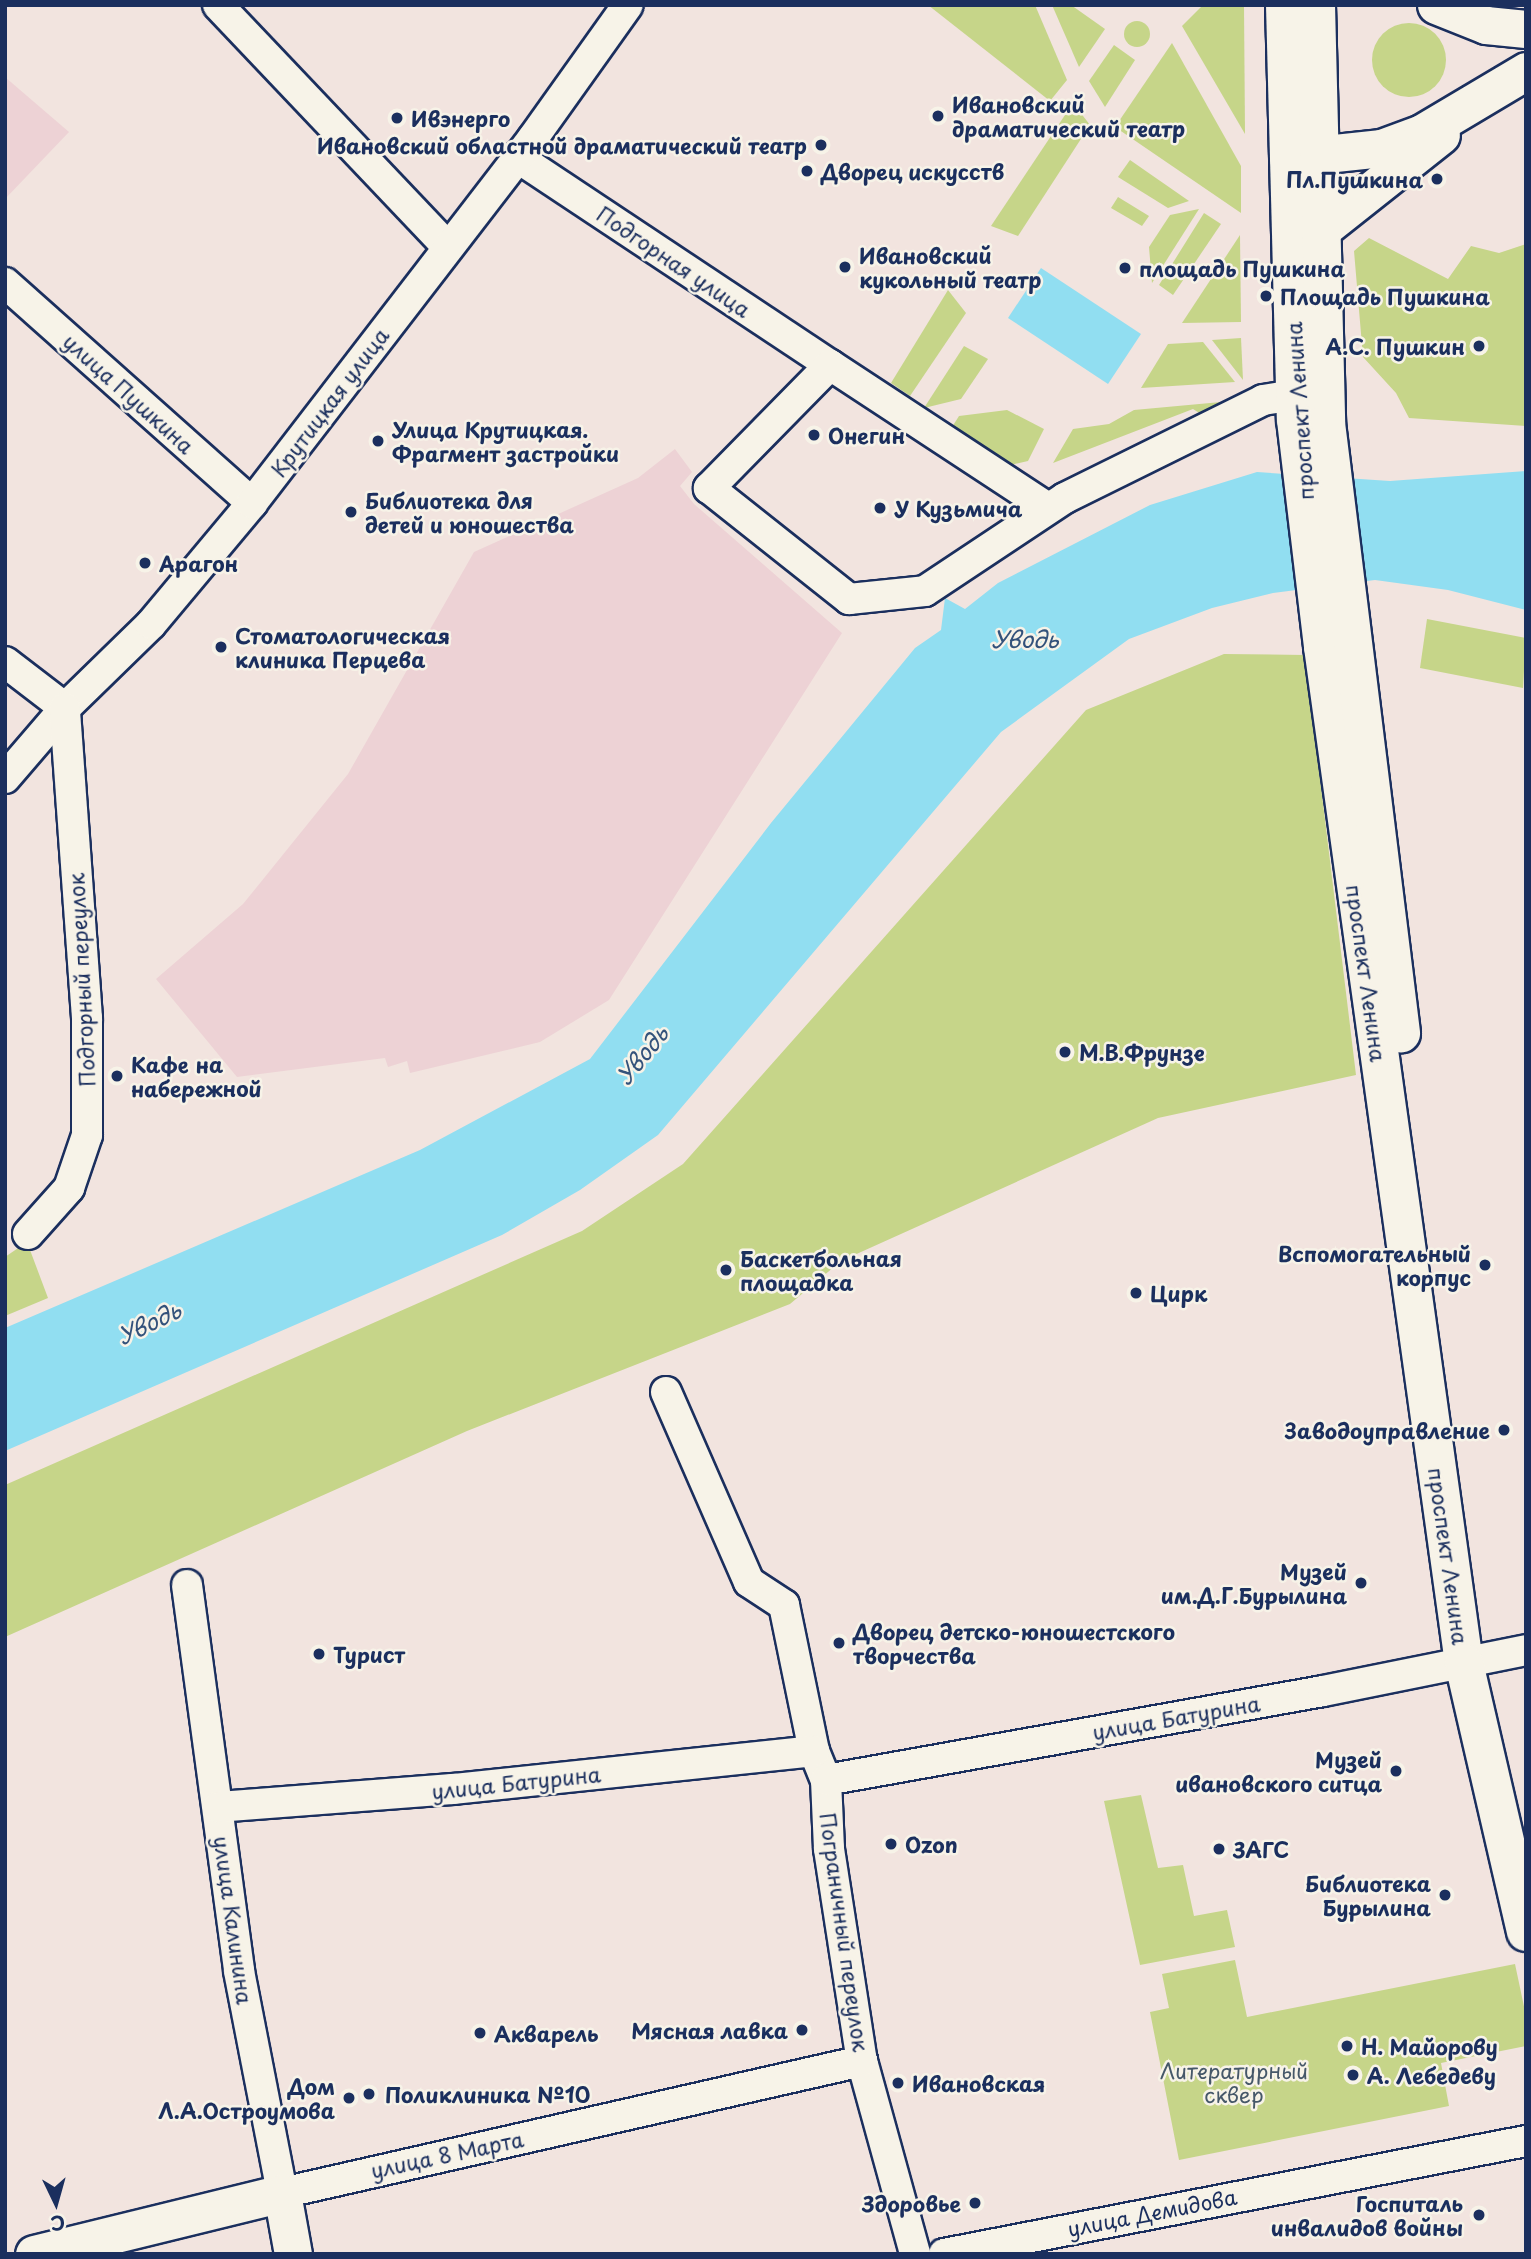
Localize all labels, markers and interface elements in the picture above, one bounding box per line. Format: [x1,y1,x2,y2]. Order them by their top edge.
place label: Ивановский драматический театр [952,91,1186,141]
place label: Ивэнерго [411,105,510,131]
marker: Ивановский драматический театр [930,108,946,124]
marker: Ивэнерго [389,110,405,126]
place label: Ивановский областной драматический театр [315,132,807,158]
marker: Ивановский областной драматический театр [813,137,829,153]
place label: Дворец искусств [821,158,1005,184]
marker: Дворец искусств [799,163,815,179]
place label: Пл.Пушкина [1286,166,1423,192]
marker: Пл.Пушкина [1429,171,1445,187]
street label: Подгорная улица [592,200,756,322]
place label: Ивановский кукольный театр [859,242,1042,292]
place label: площадь Пушкина [1139,255,1345,281]
marker: Ивановский кукольный театр [837,259,853,275]
marker: площадь Пушкина [1117,260,1133,276]
place label: Площадь Пушкина [1280,283,1490,309]
marker: Площадь Пушкина [1258,288,1274,304]
street label: проспект Ленина [1280,321,1318,501]
street label: Крутицкая улица [265,322,393,482]
street label: улица Пушкина [58,327,200,459]
place label: А.C. Пушкин [1325,333,1465,359]
marker: А.C. Пушкин [1471,338,1487,354]
place label: Улица Крутицкая. Фрагмент застройки [392,416,621,466]
place label: Онегин [828,422,905,448]
marker: Онегин [806,427,822,443]
marker: Улица Крутицкая. Фрагмент застройки [370,433,386,449]
place label: Библиотека для детей и юношества [365,487,576,537]
place label: У Кузьмича [894,495,1023,521]
marker: У Кузьмича [872,500,888,516]
marker: Библиотека для детей и юношества [343,504,359,520]
place label: Арагон [159,550,238,576]
marker: Арагон [137,555,153,571]
place label: Стоматологическая клиника Перцева [235,622,450,672]
water label: Уводь [992,625,1058,653]
marker: Стоматологическая клиника Перцева [213,639,229,655]
street label: Подгорный переулок [63,872,99,1088]
street label: проспект Ленина [1342,882,1392,1064]
water label: Уводь [610,1020,674,1090]
place label: М.В.Фрунзе [1079,1039,1205,1065]
marker: М.В.Фрунзе [1057,1044,1073,1060]
place label: Кафе на набережной [131,1051,262,1101]
marker: Кафе на набережной [109,1068,125,1084]
place label: Вспомогательный корпус [1278,1240,1471,1290]
place label: Баскетбольная площадка [740,1245,902,1295]
marker: Вспомогательный корпус [1477,1257,1493,1273]
marker: Баскетбольная площадка [718,1262,734,1278]
place label: Цирк [1150,1280,1207,1306]
marker: Цирк [1128,1285,1144,1301]
water label: Уводь [113,1296,185,1350]
place label: Заводоуправление [1285,1417,1490,1443]
marker: Заводоуправление [1496,1422,1512,1438]
street label: проспект Ленина [1424,1465,1474,1647]
place label: Музей им.Д.Г.Бурылина [1161,1558,1347,1608]
marker: Музей им.Д.Г.Бурылина [1353,1575,1369,1591]
place label: Дворец детско-юношестского творчества [853,1618,1177,1668]
marker: Дворец детско-юношестского творчества [831,1635,847,1651]
place label: Турист [333,1641,405,1667]
marker: Турист [311,1646,327,1662]
street label: улица Батурина [1090,1690,1262,1744]
place label: Музей ивановского ситца [1174,1746,1382,1796]
street label: улица Батурина [430,1761,602,1803]
marker: Музей ивановского ситца [1388,1763,1404,1779]
street label: Пограничный переулок [816,1811,874,2053]
place label: Ozon [905,1831,958,1857]
street label: улица Калинина [210,1834,258,2006]
marker: Ozon [883,1836,899,1852]
place label: ЗАГС [1233,1836,1289,1862]
marker: ЗАГС [1211,1841,1227,1857]
place label: Библиотека Бурылина [1305,1870,1431,1920]
marker: Библиотека Бурылина [1437,1887,1453,1903]
place label: Мясная лавка [631,2017,788,2043]
place label: Акварель [494,2020,599,2046]
marker: Мясная лавка [794,2022,810,2038]
marker: Акварель [472,2025,488,2041]
place label: Н. Майорову [1361,2033,1498,2059]
marker: Н. Майорову [1339,2038,1355,2054]
park label: Литературный сквер [1160,2057,1308,2107]
place label: А. Лебедеву [1367,2062,1496,2088]
marker: А. Лебедеву [1345,2067,1361,2083]
place label: Ивановская [912,2070,1045,2096]
place label: Дом Л.А.Остроумова [158,2073,335,2123]
marker: Ивановская [890,2075,906,2091]
place label: Поликлиника №10 [385,2081,591,2107]
marker: Поликлиника №10 [359,2084,379,2104]
marker: Дом Л.А.Остроумова [341,2090,357,2106]
street label: улица 8 Марта [367,2125,527,2183]
north arrow [21,2168,91,2238]
street label: улица Демидова [1064,2183,1240,2241]
place label: Здоровье [862,2190,961,2216]
place label: Госпиталь инвалидов войны [1269,2190,1463,2240]
marker: Здоровье [967,2195,983,2211]
marker: Госпиталь инвалидов войны [1469,2205,1489,2225]
text: С [49,2209,66,2238]

